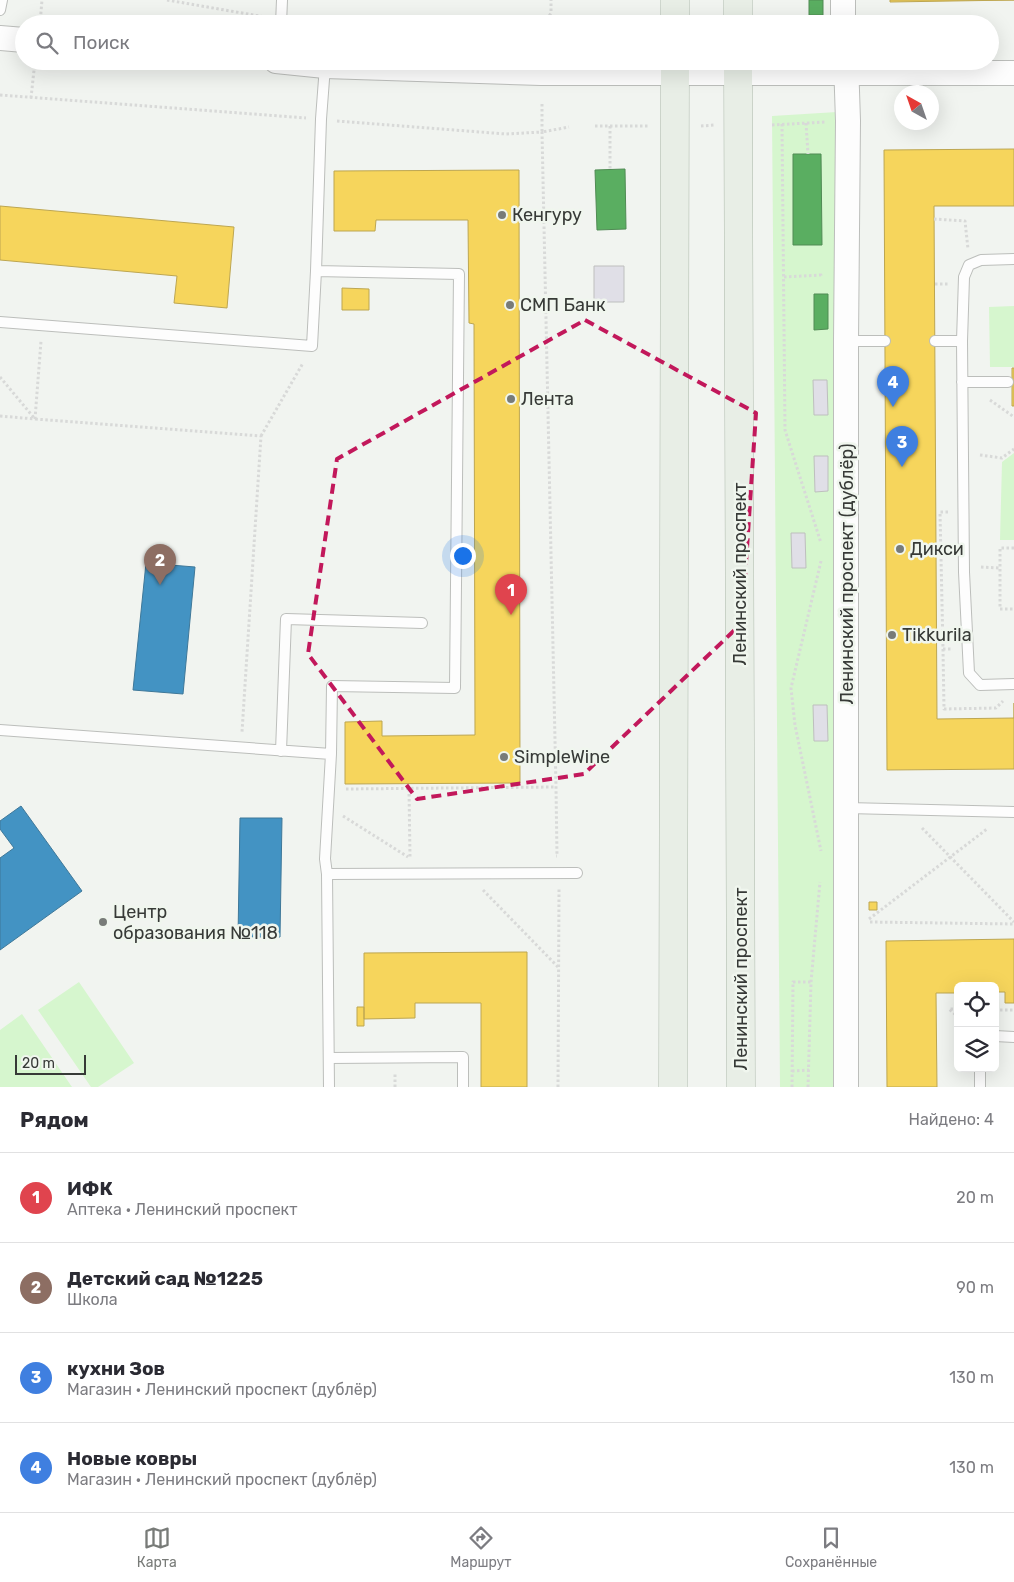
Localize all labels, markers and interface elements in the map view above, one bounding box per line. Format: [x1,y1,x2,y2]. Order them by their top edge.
search box [15,15,999,70]
icon: search [33,29,61,57]
text: Поиск [73,31,130,54]
north arrow [894,85,939,130]
place label: Кенгуру [512,204,582,226]
marker: Кенгуру [496,209,508,221]
place label: СМП Банк [520,294,606,316]
marker: СМП Банк [504,299,516,311]
pin: 4 [877,366,909,407]
place label: Лента [521,388,574,410]
marker: Лента [505,393,517,405]
pin: 3 [886,426,918,467]
street label: Ленинский проспект (дублёр) [836,444,858,705]
street label: Ленинский проспект [729,483,751,665]
place label: Дикси [910,538,964,560]
your location [450,543,476,569]
marker: Дикси [894,543,906,555]
pin: 2 [144,544,176,585]
pin: 1 [495,574,527,615]
place label: Tikkurila [902,624,972,646]
marker: Tikkurila [886,629,898,641]
place label: SimpleWine [514,746,610,768]
marker: SimpleWine [498,751,510,763]
street label: Ленинский проспект [730,888,752,1070]
place label: Центр образования №118 [113,901,278,944]
marker: Центр образования №118 [97,916,109,928]
map controls [954,982,999,1072]
button: locate [954,982,999,1027]
button: layers [954,1027,999,1072]
scale bar [15,1052,86,1075]
text: 20 m [22,1055,55,1072]
text: Рядом [20,1107,89,1132]
text: Найдено: 4 [909,1110,994,1129]
text: ИФК [67,1177,113,1200]
text: 1 [32,1188,40,1207]
text: 20 m [956,1188,994,1207]
text: Аптека · Ленинский проспект [67,1200,297,1219]
text: Детский сад №1225 [67,1267,263,1290]
text: 2 [31,1278,41,1297]
text: 90 m [956,1278,994,1297]
text: Школа [67,1290,118,1309]
text: кухни Зов [67,1357,165,1380]
text: 3 [31,1368,41,1387]
text: 130 m [949,1368,994,1387]
text: Магазин · Ленинский проспект (дублёр) [67,1380,377,1399]
text: Новые ковры [67,1447,197,1470]
text: 4 [31,1458,41,1477]
text: 130 m [949,1458,994,1477]
text: Магазин · Ленинский проспект (дублёр) [67,1470,377,1489]
tab: Карта [137,1524,177,1571]
tab: Маршрут [450,1524,511,1571]
tab: Сохранённые [785,1524,877,1571]

